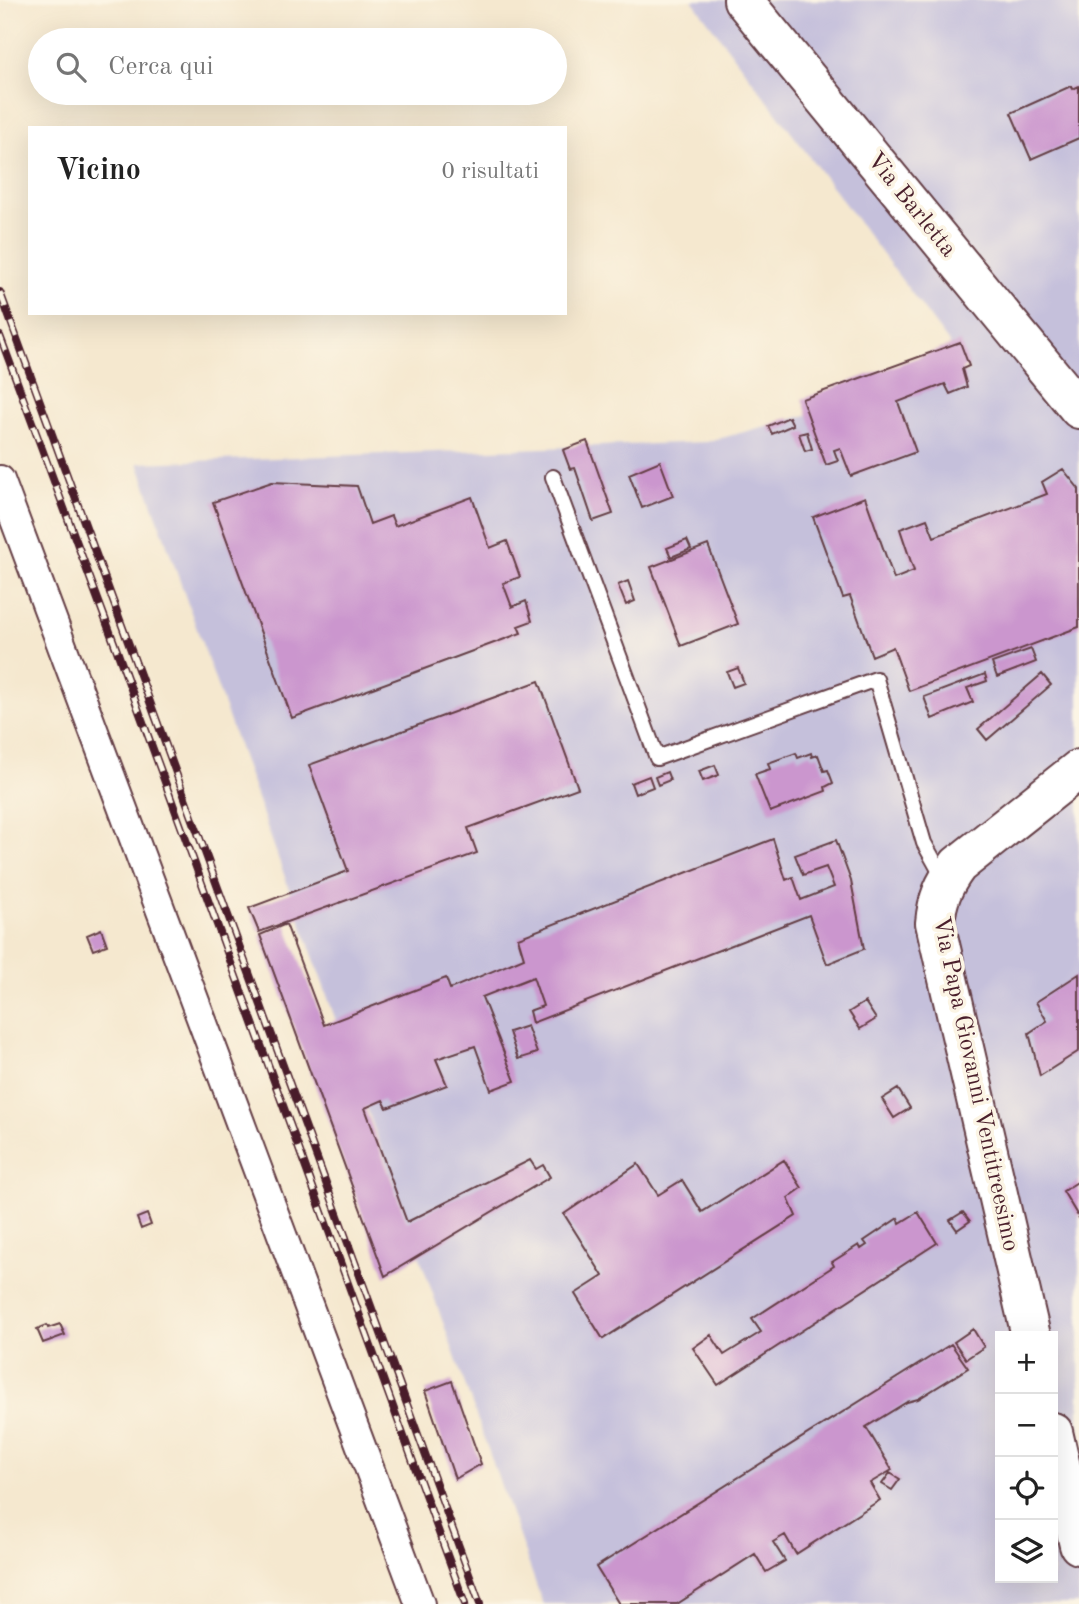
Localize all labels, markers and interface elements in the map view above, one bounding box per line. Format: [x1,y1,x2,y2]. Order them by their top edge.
search box [28,28,567,105]
icon: search [52,48,90,86]
text: Cerca qui [108,54,213,80]
street label: Via Barletta [862,148,960,262]
text: Vicino [56,156,141,186]
text: 0 risultati [441,160,539,183]
street label: Via Papa Giovanni Ventitreesimo [928,914,1022,1254]
map controls [995,1331,1058,1583]
button: + [995,1331,1058,1394]
button: − [995,1394,1058,1457]
button: locate [995,1457,1058,1520]
button: layers [995,1520,1058,1583]

